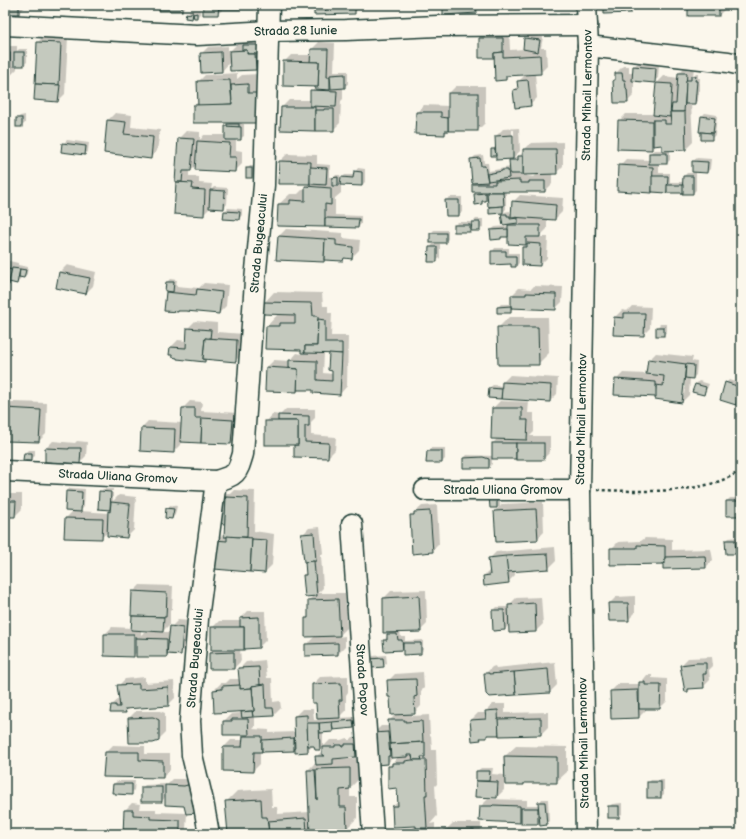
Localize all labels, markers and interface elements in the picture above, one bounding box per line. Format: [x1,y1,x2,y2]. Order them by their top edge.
street label: Strada 28 Iunie [254,23,337,39]
street label: Strada Mihail Lermontov [578,29,596,161]
street label: Strada Bugeacului [247,193,271,294]
street label: Strada Mihail Lermontov [573,353,590,485]
street label: Strada Uliana Gromov [58,466,178,487]
street label: Strada Uliana Gromov [443,483,563,498]
street label: Strada Bugeacului [184,607,207,708]
street label: Strada Popov [353,643,372,716]
street label: Strada Mihail Lermontov [575,677,593,809]

